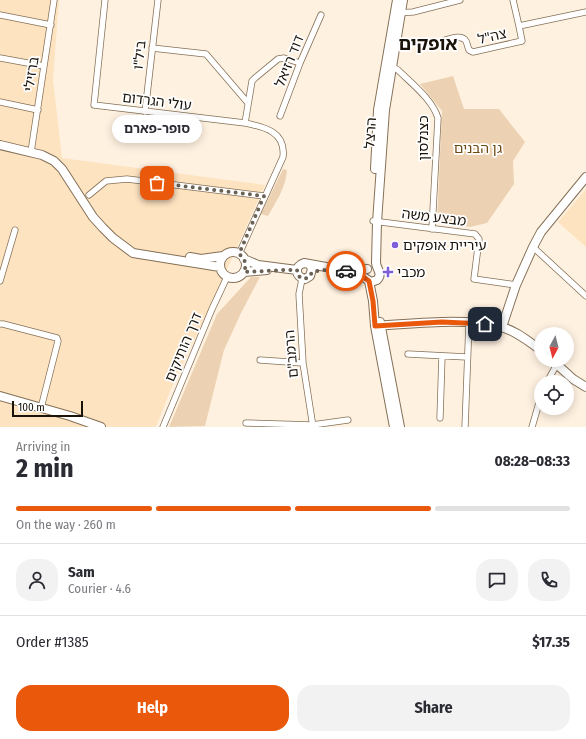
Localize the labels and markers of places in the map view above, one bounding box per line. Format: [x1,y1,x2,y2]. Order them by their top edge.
callout: סופר-פארם [112,115,202,143]
pin [140,166,174,200]
place label: עיריית אופקים [403,237,487,254]
marker: עיריית אופקים [390,240,400,250]
place label: מכבי [397,264,425,281]
marker: מכבי [382,266,394,278]
pin [468,307,502,341]

